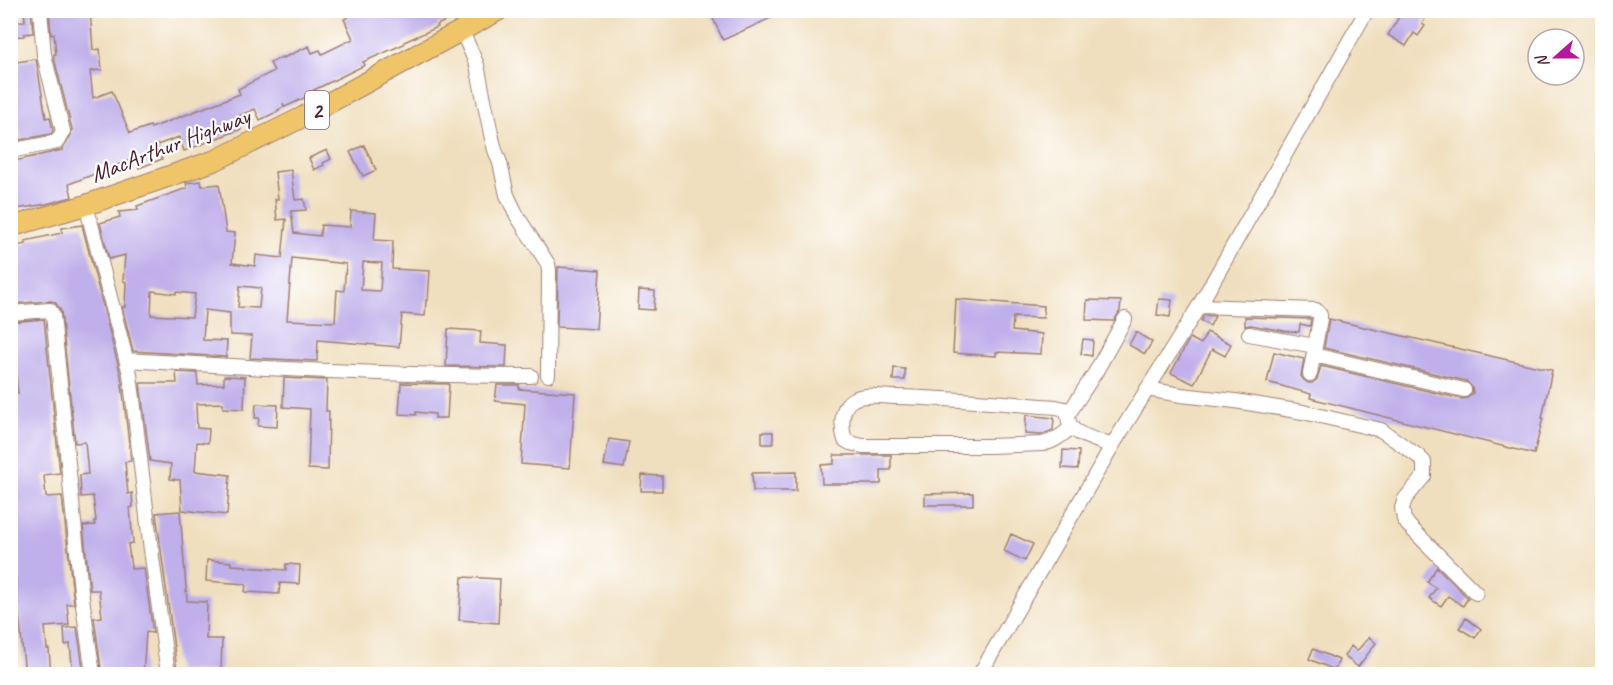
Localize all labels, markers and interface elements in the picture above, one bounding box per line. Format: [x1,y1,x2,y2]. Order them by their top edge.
north arrow [1526,27,1586,87]
text: N [1531,51,1554,70]
road number: 2 [305,91,329,129]
street label: MacArthur Highway [86,100,256,189]

